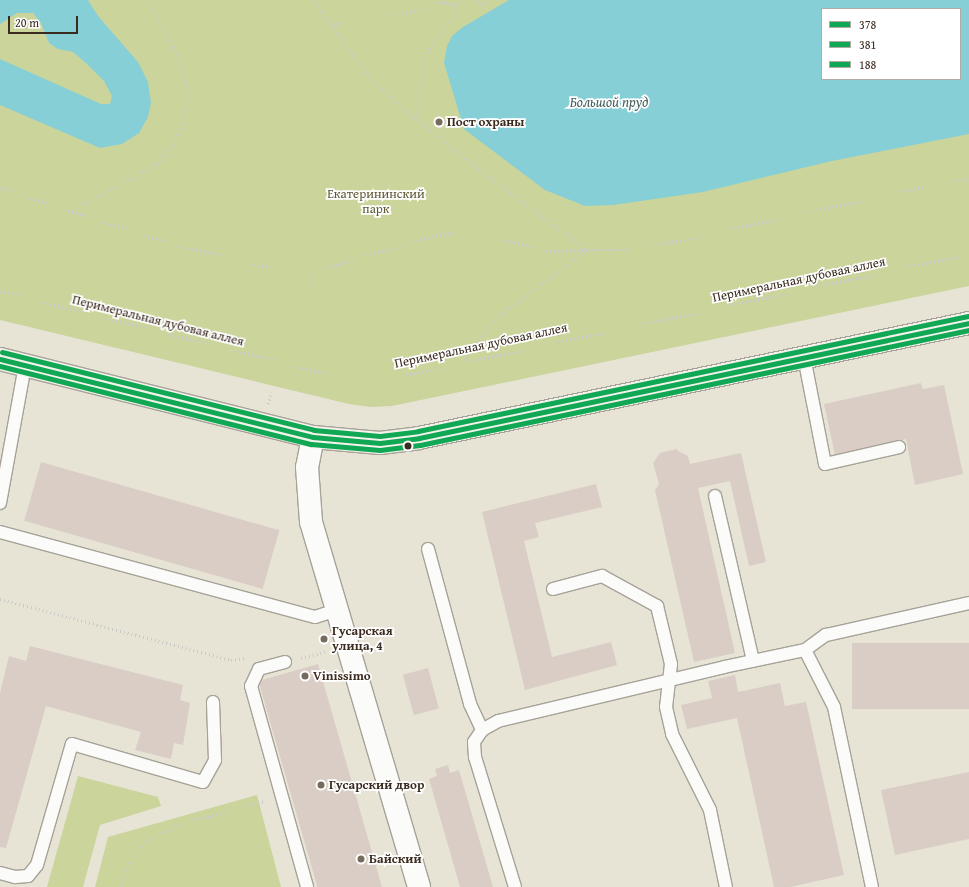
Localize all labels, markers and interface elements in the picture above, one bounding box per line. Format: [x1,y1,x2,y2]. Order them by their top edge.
scale bar [10,8,80,34]
legend [821,8,961,80]
text: 20 m [15,14,39,31]
text: 378 [859,16,876,33]
text: 381 [859,36,876,53]
text: 188 [859,56,876,73]
water label: Большой пруд [570,94,648,110]
place label: Пост охраны [447,114,524,130]
marker: Пост охраны [434,117,444,127]
park label: Екатерининский парк [327,187,425,218]
street label: Перимеральная дубовая аллея [711,254,887,306]
street label: Перимеральная дубовая аллея [71,292,245,350]
street label: Перимеральная дубовая аллея [393,320,569,372]
unlabelled marker [403,441,413,451]
place label: Гусарская улица, 4 [332,624,393,655]
marker: Гусарская улица, 4 [319,634,329,644]
place label: Vinissimo [313,668,371,684]
marker: Vinissimo [300,671,310,681]
place label: Гусарский двор [329,777,424,793]
marker: Гусарский двор [316,780,326,790]
place label: Байский [369,851,422,867]
marker: Байский [356,854,366,864]

